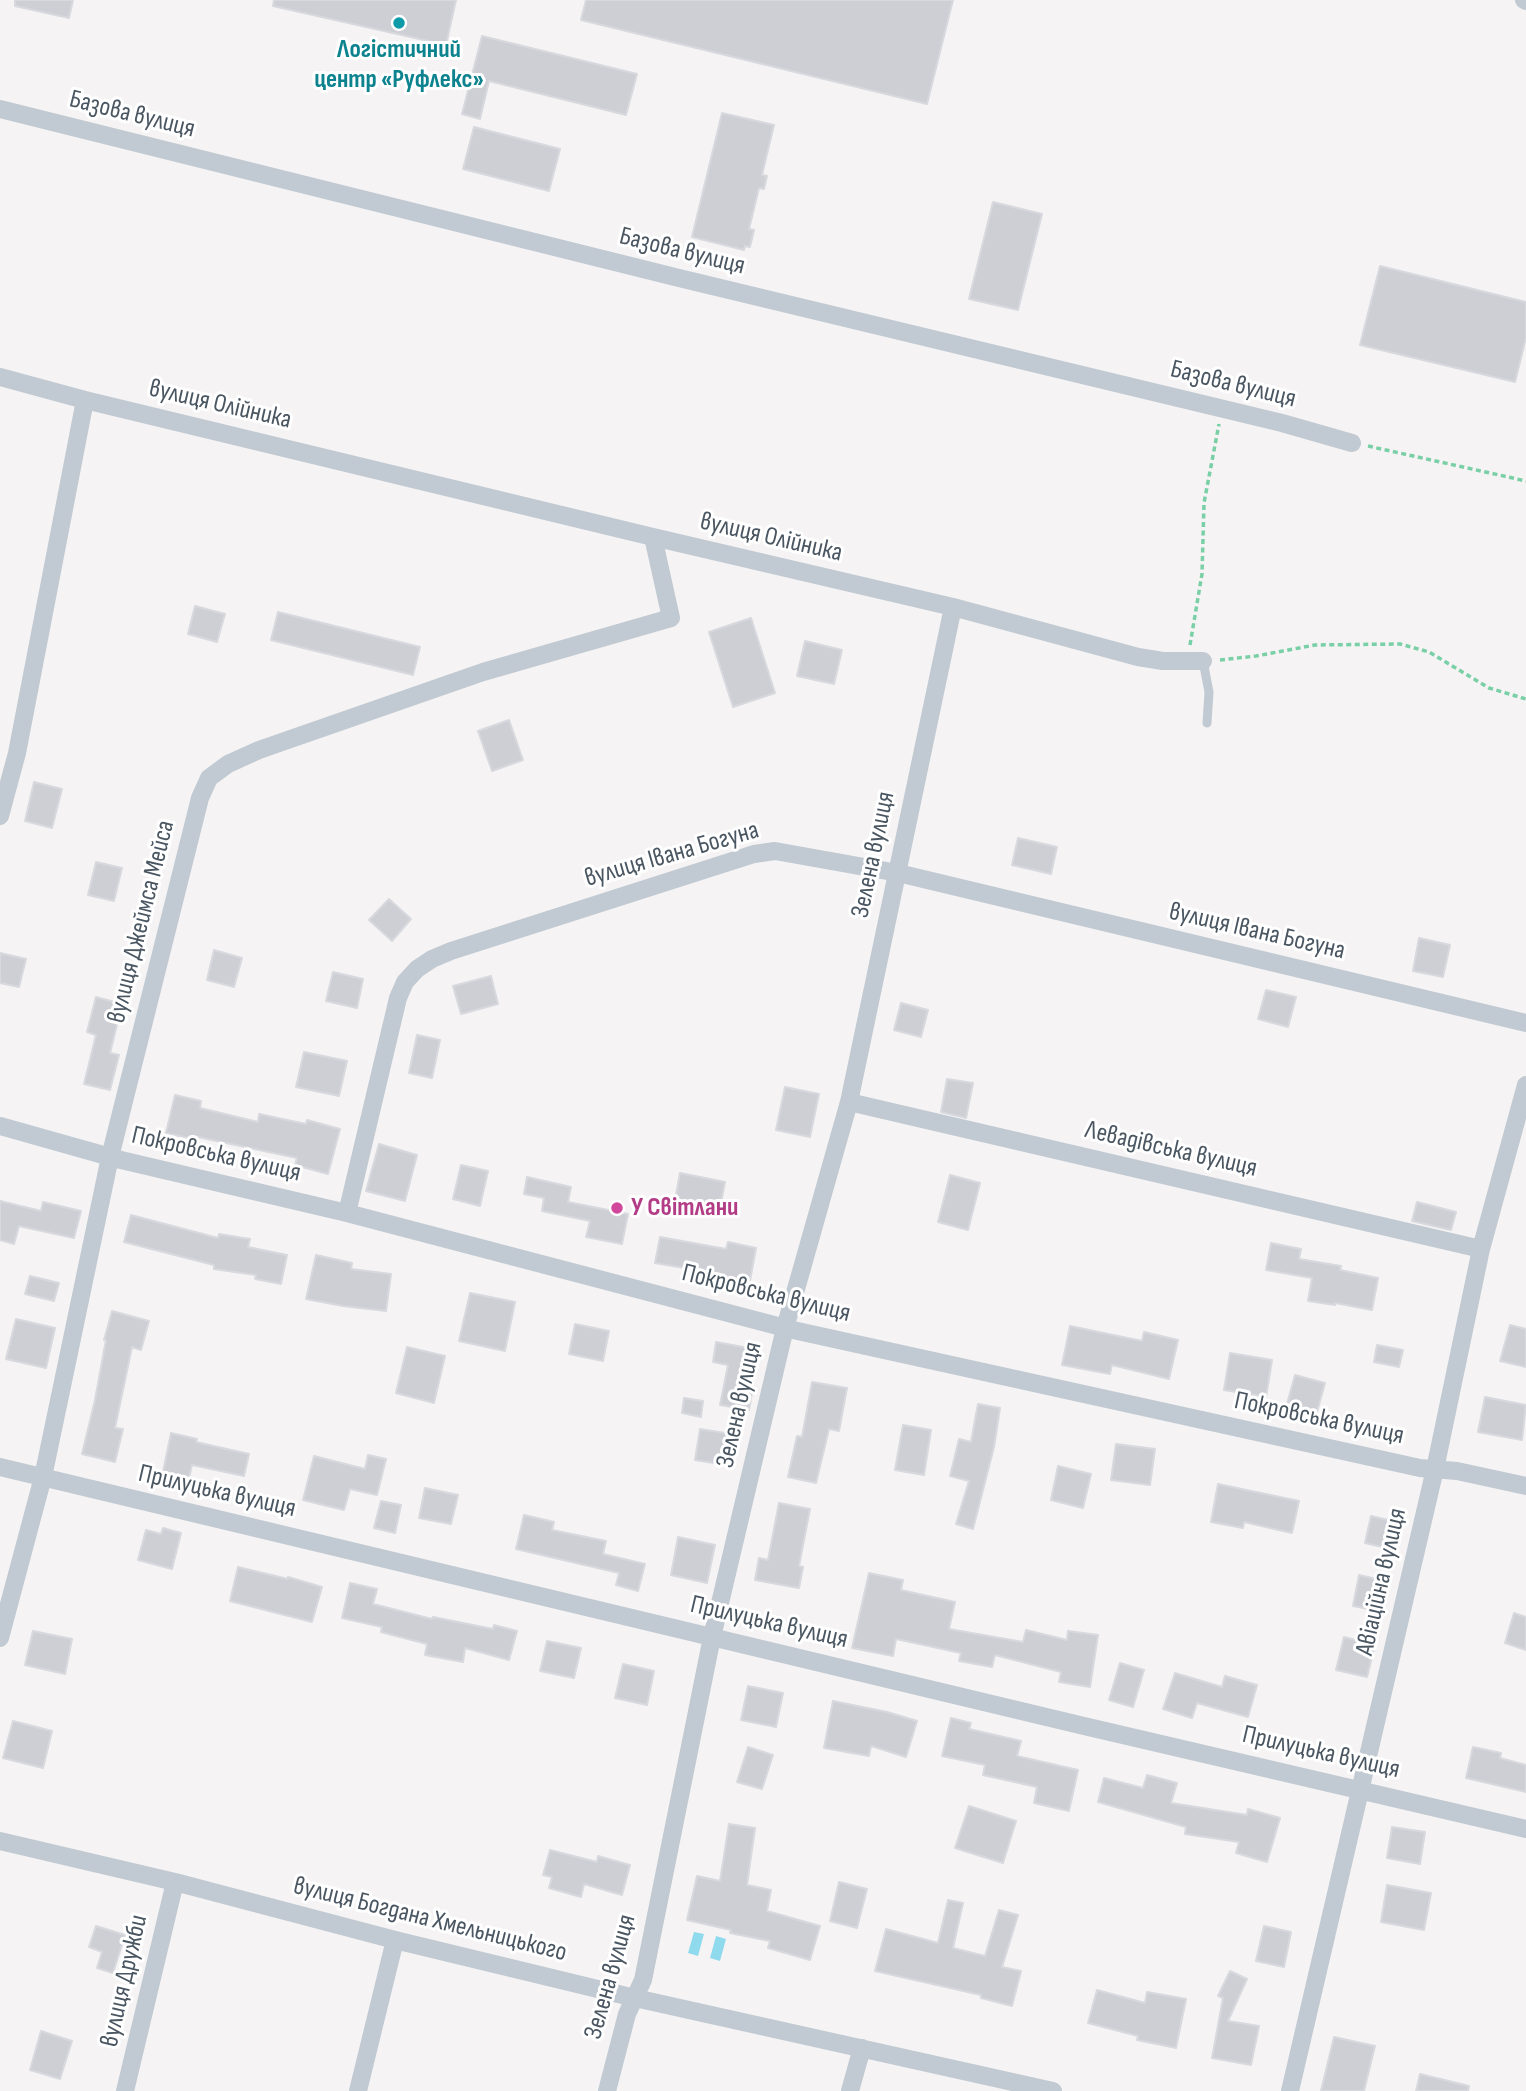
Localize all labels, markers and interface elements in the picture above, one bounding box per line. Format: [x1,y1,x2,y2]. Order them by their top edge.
marker: Логістичний центр «Руфлекс» [391,15,407,31]
place label: Логістичний центр «Руфлекс» [314,34,484,96]
street label: Базова вулиця [66,84,198,146]
street label: Базова вулиця [616,221,748,283]
street label: Базова вулиця [1167,354,1299,416]
street label: вулиця Олійника [146,373,294,437]
street label: вулиця Олійника [697,506,845,570]
street label: Зелена вулиця [845,789,903,921]
street label: вулиця Івана Богуна [581,815,763,895]
street label: вулиця Джеймса Мейса [102,817,182,1027]
street label: вулиця Івана Богуна [1166,897,1348,967]
street label: Левадівська вулиця [1082,1115,1260,1185]
street label: Покровська вулиця [128,1120,304,1190]
place label: У Світлани [631,1192,738,1224]
marker: У Світлани [609,1200,625,1216]
street label: Покровська вулиця [679,1258,853,1330]
street label: Зелена вулиця [710,1339,770,1471]
street label: Покровська вулиця [1231,1386,1407,1452]
street label: Прилуцька вулиця [135,1459,299,1525]
street label: Авіаційна вулиця [1350,1505,1414,1659]
street label: Прилуцька вулиця [687,1590,851,1656]
street label: Прилуцька вулиця [1239,1720,1403,1786]
street label: вулиця Богдана Хмельницького [290,1871,570,1969]
street label: Зелена вулиця [578,1911,644,2043]
street label: вулиця Дружби [95,1912,155,2050]

